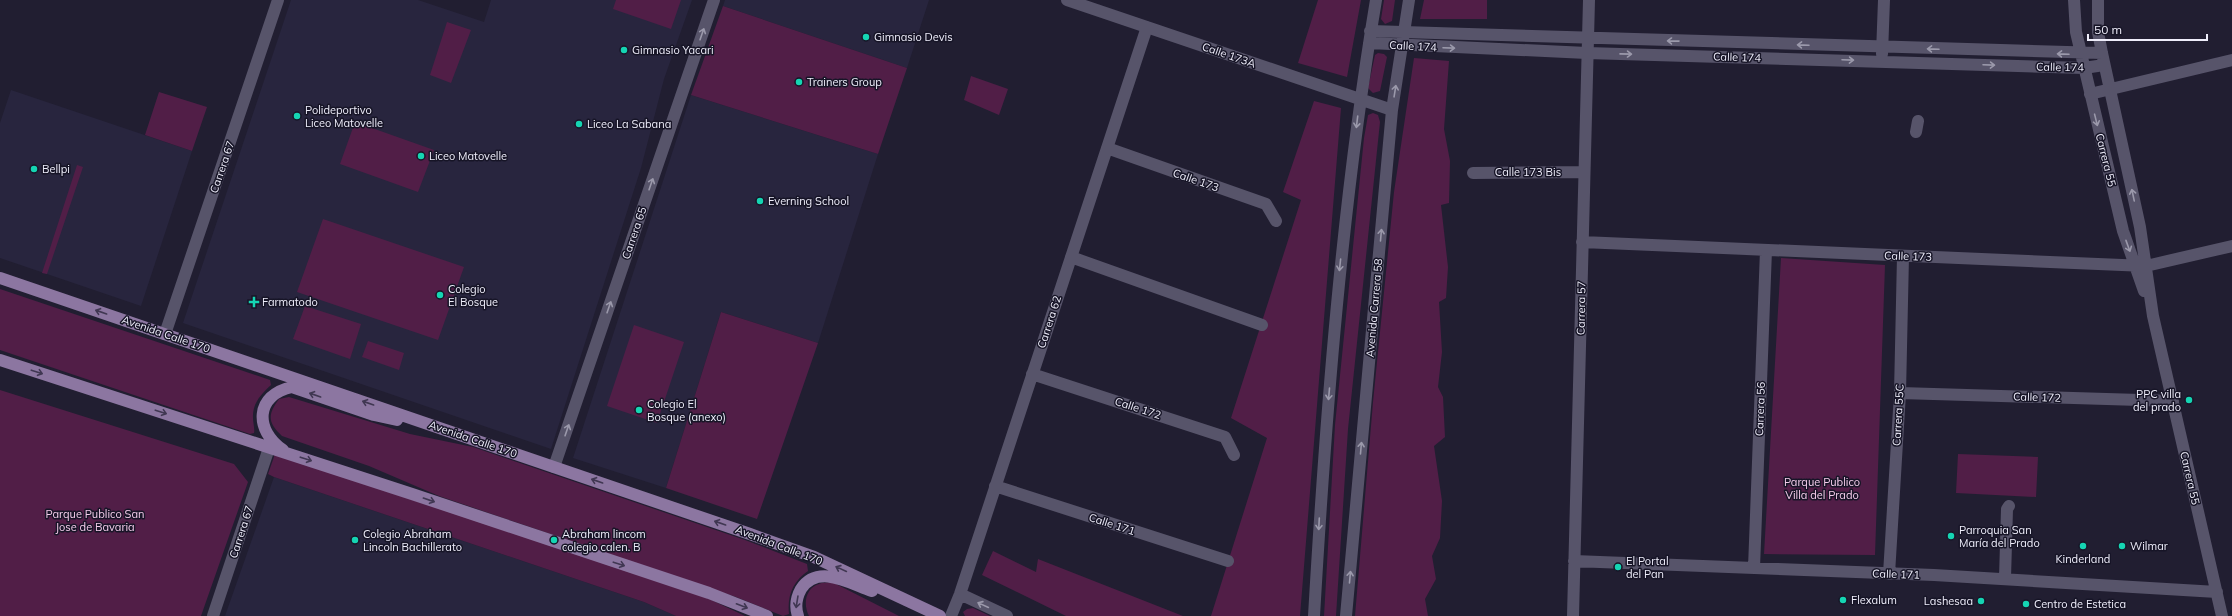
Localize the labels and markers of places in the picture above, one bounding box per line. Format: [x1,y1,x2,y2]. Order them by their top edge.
place label: Gimnasio Devis [874,30,953,44]
marker: Gimnasio Devis [861,32,871,42]
place label: Gimnasio Yacari [632,43,714,57]
marker: Gimnasio Yacari [619,45,629,55]
place label: Trainers Group [807,75,882,89]
marker: Trainers Group [794,77,804,87]
place label: Polideportivo Liceo Matovelle [305,103,383,130]
marker: Polideportivo Liceo Matovelle [292,111,302,121]
place label: Liceo La Sabana [587,117,671,131]
marker: Liceo La Sabana [574,119,584,129]
place label: Liceo Matovelle [429,149,507,163]
marker: Liceo Matovelle [416,151,426,161]
place label: Bellpi [42,162,70,176]
marker: Bellpi [29,164,39,174]
place label: Everning School [768,194,849,208]
marker: Everning School [755,196,765,206]
place label: Colegio El Bosque [448,282,498,309]
marker: Colegio El Bosque [435,290,445,300]
place label: Farmatodo [262,295,318,309]
marker: Farmatodo [249,297,259,307]
place label: PPC villa del prado [2133,387,2181,414]
marker: PPC villa del prado [2184,395,2194,405]
place label: Colegio El Bosque (anexo) [647,397,726,424]
marker: Colegio El Bosque (anexo) [634,405,644,415]
place label: Parroquia San María del Prado [1959,523,2040,550]
place label: Colegio Abraham Lincoln Bachillerato [363,527,462,554]
place label: Abraham lincom colegio calen. B [562,527,646,554]
marker: Parroquia San María del Prado [1946,531,1956,541]
marker: Colegio Abraham Lincoln Bachillerato [350,535,360,545]
marker: Abraham lincom colegio calen. B [549,535,559,545]
place label: Wilmar [2130,539,2168,553]
marker: Kinderland [2078,541,2088,551]
marker: Wilmar [2117,541,2127,551]
place label: Kinderland [2056,552,2110,566]
place label: El Portal del Pan [1626,554,1669,581]
marker: El Portal del Pan [1613,562,1623,572]
place label: Flexalum [1851,593,1897,607]
place label: Lashesaa [1924,594,1973,608]
marker: Flexalum [1838,595,1848,605]
marker: Lashesaa [1976,596,1986,606]
place label: Centro de Estetica [2034,597,2126,611]
marker: Centro de Estetica [2021,599,2031,609]

